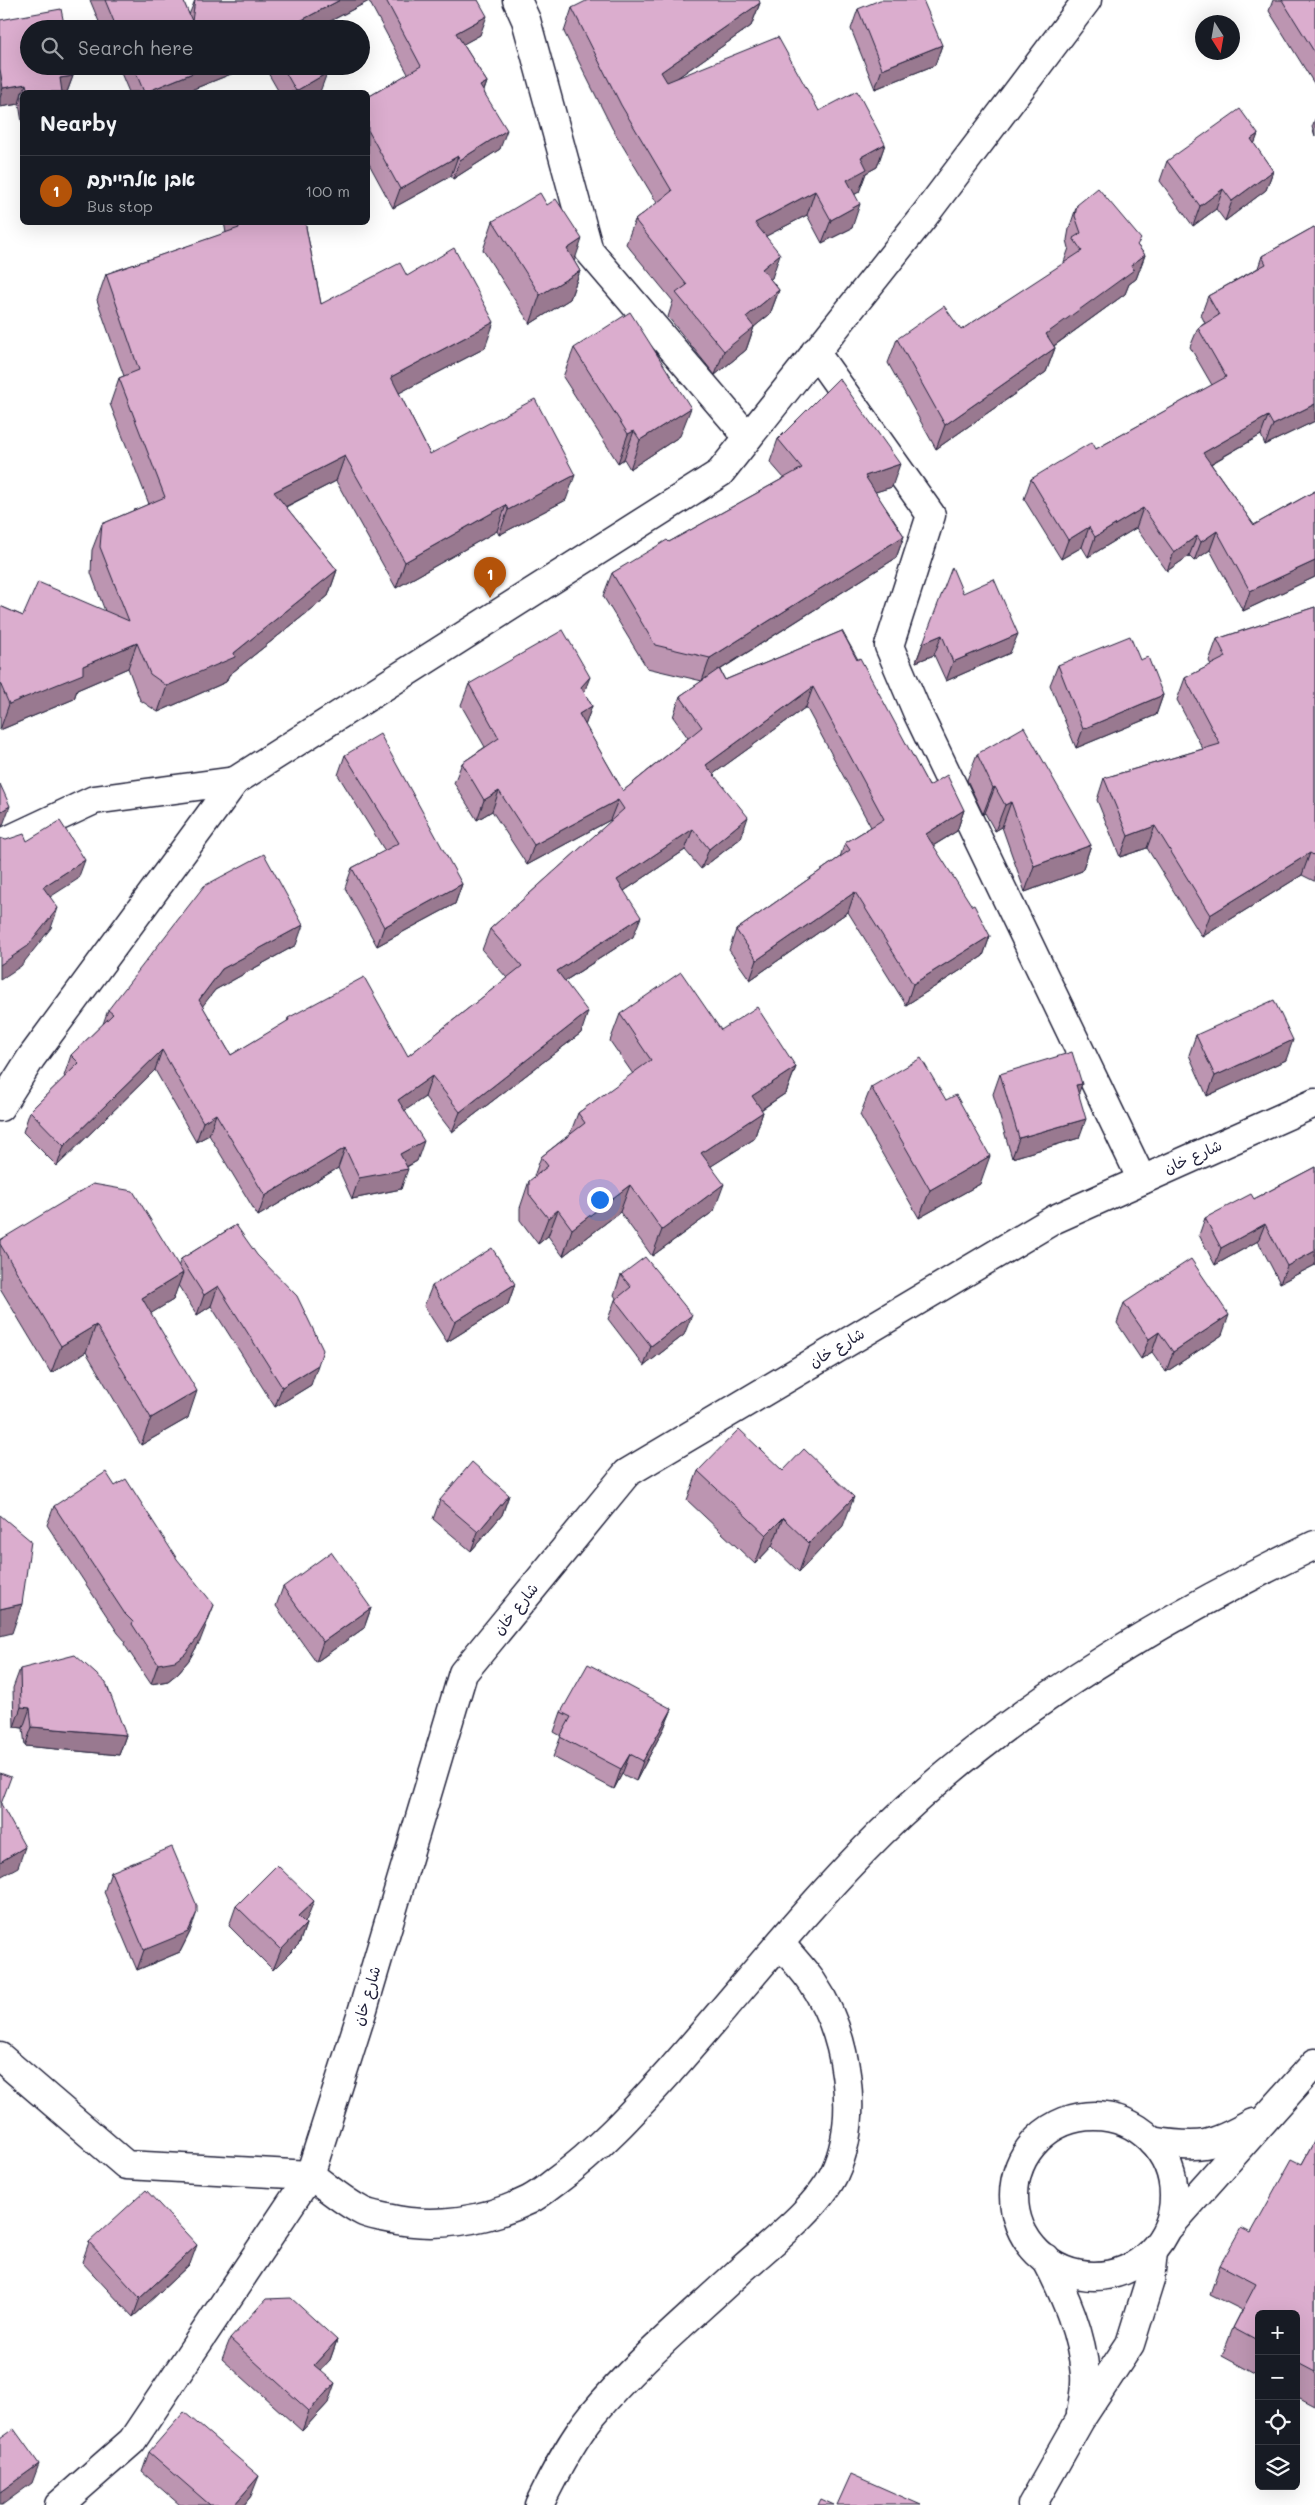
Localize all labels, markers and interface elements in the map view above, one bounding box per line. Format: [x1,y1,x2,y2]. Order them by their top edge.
north arrow [1195,15,1240,60]
search box [20,20,370,75]
icon: search [38,34,66,62]
text: Search here [78,35,194,60]
text: Nearby [40,109,117,136]
text: אבן אלהייתם [87,166,195,191]
text: 1 [52,180,60,201]
text: 100 m [305,180,350,201]
text: Bus stop [87,195,153,216]
pin: 1 [474,557,506,598]
street label: شارع خان [1161,1135,1225,1179]
your location [587,1187,613,1213]
street label: شارع خان [805,1323,868,1372]
street label: شارع خان [488,1578,543,1639]
street label: شارع خان [348,1964,386,2028]
map controls [1255,2310,1300,2490]
button: + [1255,2310,1300,2355]
button: − [1255,2355,1300,2400]
button: locate [1255,2400,1300,2445]
button: layers [1255,2445,1300,2490]

